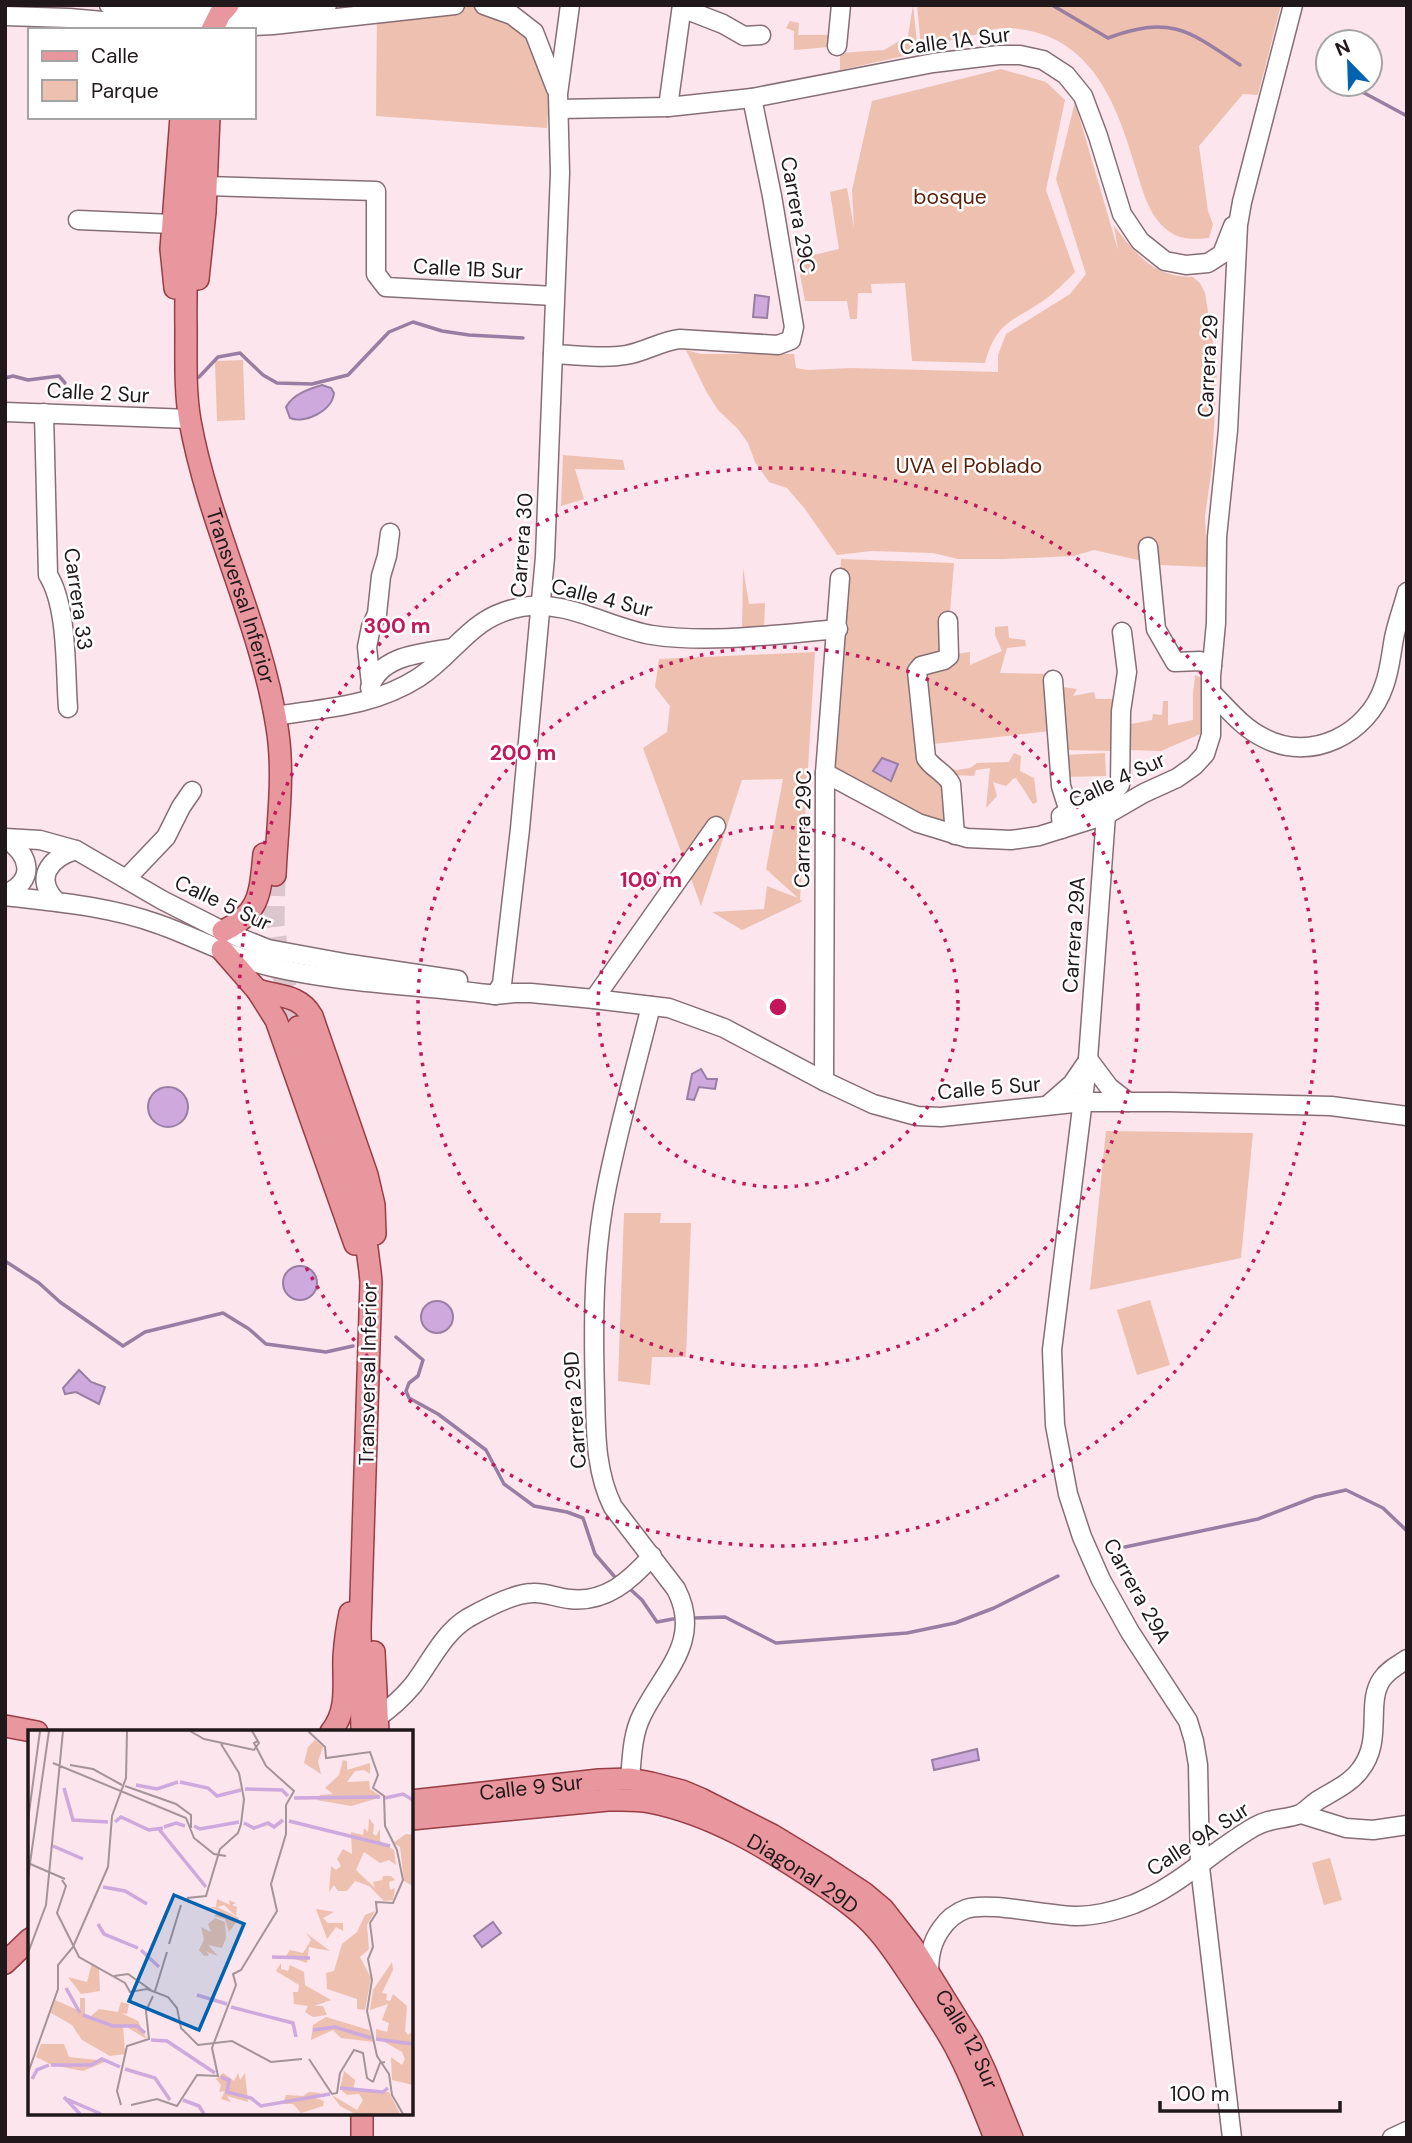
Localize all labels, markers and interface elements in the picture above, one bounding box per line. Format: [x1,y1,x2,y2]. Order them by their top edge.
street label: Calle 1A Sur [898,20,1012,62]
legend [28,28,256,119]
north arrow [1314,28,1384,98]
text: N [1331,34,1354,62]
text: Calle [91,42,139,70]
text: Parque [91,77,159,105]
street label: Carrera 29C [774,154,822,276]
park label: bosque [913,183,987,211]
street label: Calle 1B Sur [412,252,524,286]
street label: Carrera 29 [1191,314,1225,418]
street label: Calle 2 Sur [46,376,150,410]
park label: UVA el Poblado [896,452,1042,480]
street label: Carrera 30 [504,492,540,598]
street label: Transversal Inferior [199,505,282,687]
street label: Carrera 33 [57,546,99,652]
street label: Calle 4 Sur [548,572,656,624]
text: 300 m [364,612,430,640]
text: 200 m [490,739,556,767]
street label: Calle 4 Sur [1064,745,1170,815]
street label: Carrera 29C [788,770,818,888]
text: 100 m [620,866,682,894]
street label: Calle 5 Sur [170,868,276,938]
street label: Carrera 29A [1056,876,1092,994]
centre of rings [766,995,790,1019]
street label: Calle 5 Sur [936,1070,1042,1106]
street label: Transversal Inferior [352,1282,384,1466]
street label: Carrera 29D [557,1350,593,1470]
street label: Carrera 29A [1097,1533,1177,1649]
inset map [28,1730,413,2115]
street label: Calle 9 Sur [478,1768,585,1807]
street label: Calle 9A Sur [1141,1795,1255,1883]
street label: Diagonal 29D [742,1827,864,1920]
street label: Calle 12 Sur [928,1984,1005,2094]
scale bar [1160,2070,1340,2114]
text: 100 m [1170,2080,1230,2108]

